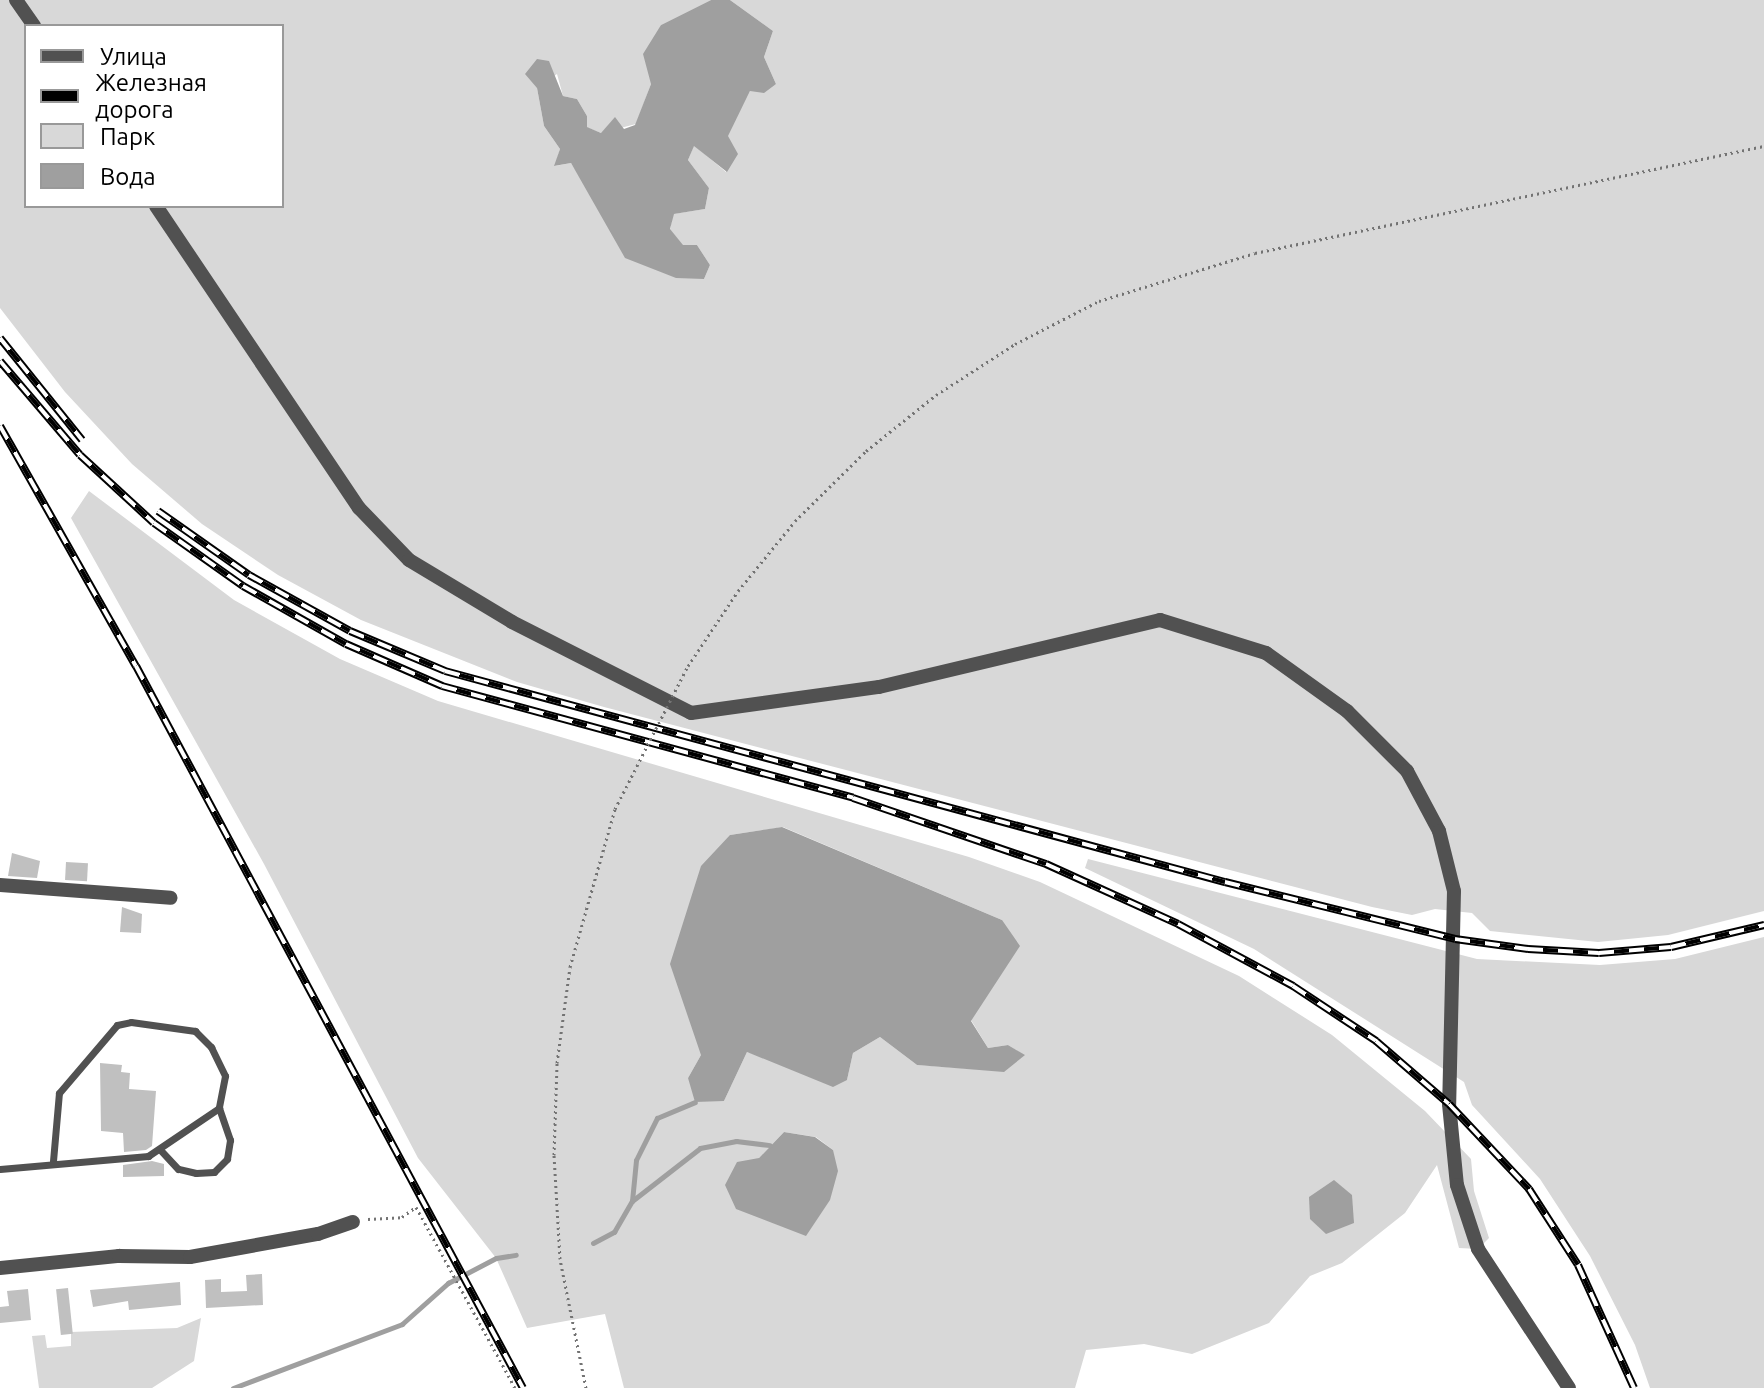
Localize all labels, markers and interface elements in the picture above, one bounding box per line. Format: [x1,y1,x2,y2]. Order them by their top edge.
legend [24,24,284,208]
text: Улица [100,43,167,70]
text: Железная дорога [95,69,207,123]
text: Парк [100,123,155,150]
text: Вода [100,163,156,190]

